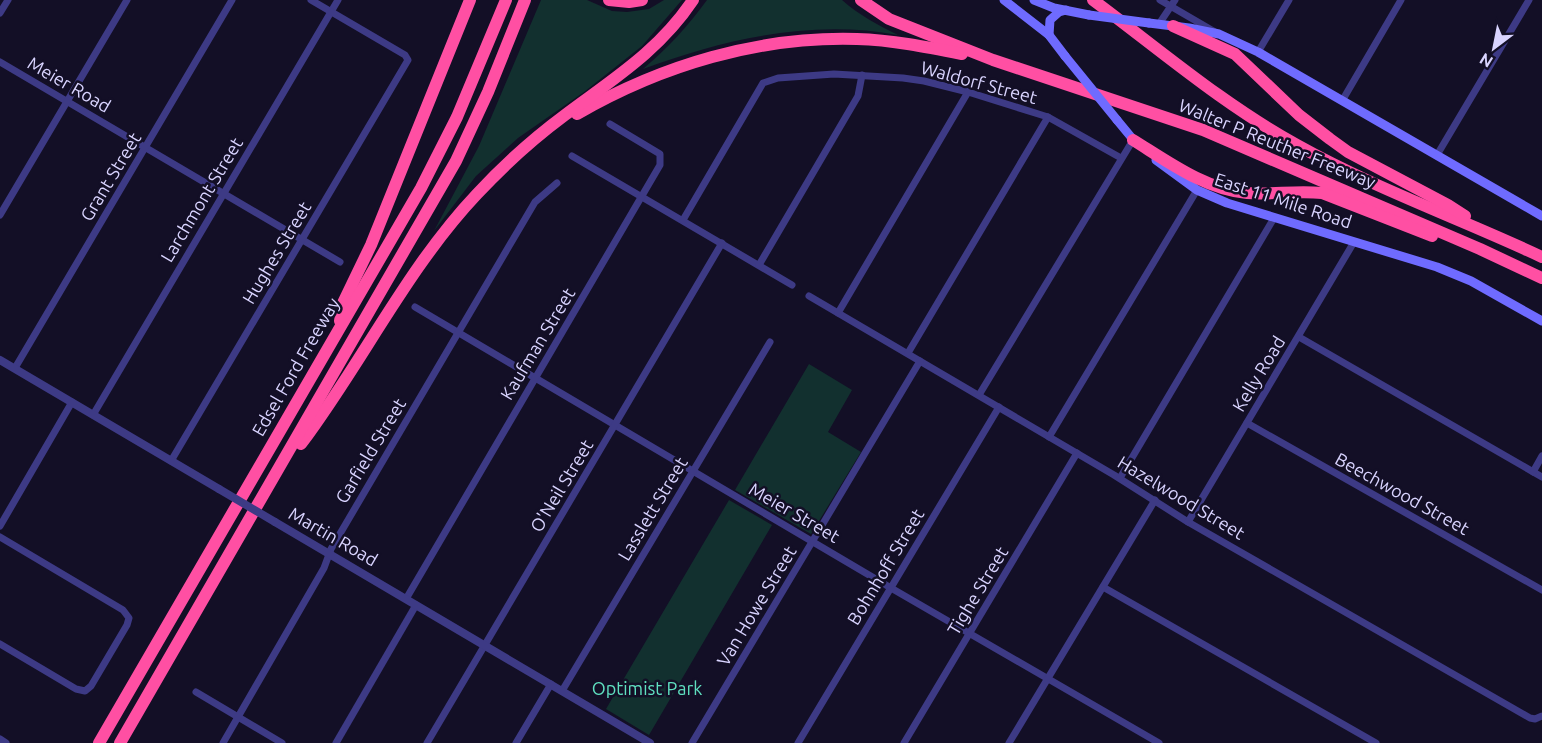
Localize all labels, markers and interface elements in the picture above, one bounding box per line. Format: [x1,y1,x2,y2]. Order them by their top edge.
north arrow [1464,18,1524,78]
text: N [1476,50,1496,72]
street label: Meier Road [25,52,114,116]
street label: Waldorf Street [919,57,1040,107]
street label: Walter P Reuther Freeway [1176,94,1379,192]
street label: Grant Street [76,129,144,224]
street label: Larchmont Street [156,134,246,265]
street label: East 11 Mile Road [1212,168,1354,232]
street label: Hughes Street [238,198,314,307]
street label: Kaufman Street [496,284,578,403]
street label: Edsel Ford Freeway [247,294,343,439]
street label: Kelly Road [1228,332,1288,415]
street label: Garfield Street [331,394,409,507]
street label: O'Neil Street [526,436,597,535]
street label: Beechwood Street [1332,448,1473,538]
street label: Hazelwood Street [1114,451,1249,543]
street label: Lasslett Street [613,453,691,564]
street label: Meier Street [746,478,843,546]
street label: Martin Road [286,503,381,570]
street label: Bohnhoff Street [843,505,928,628]
street label: Van Howe Street [713,542,800,669]
street label: Tighe Street [943,543,1011,638]
park label: Optimist Park [592,678,702,698]

